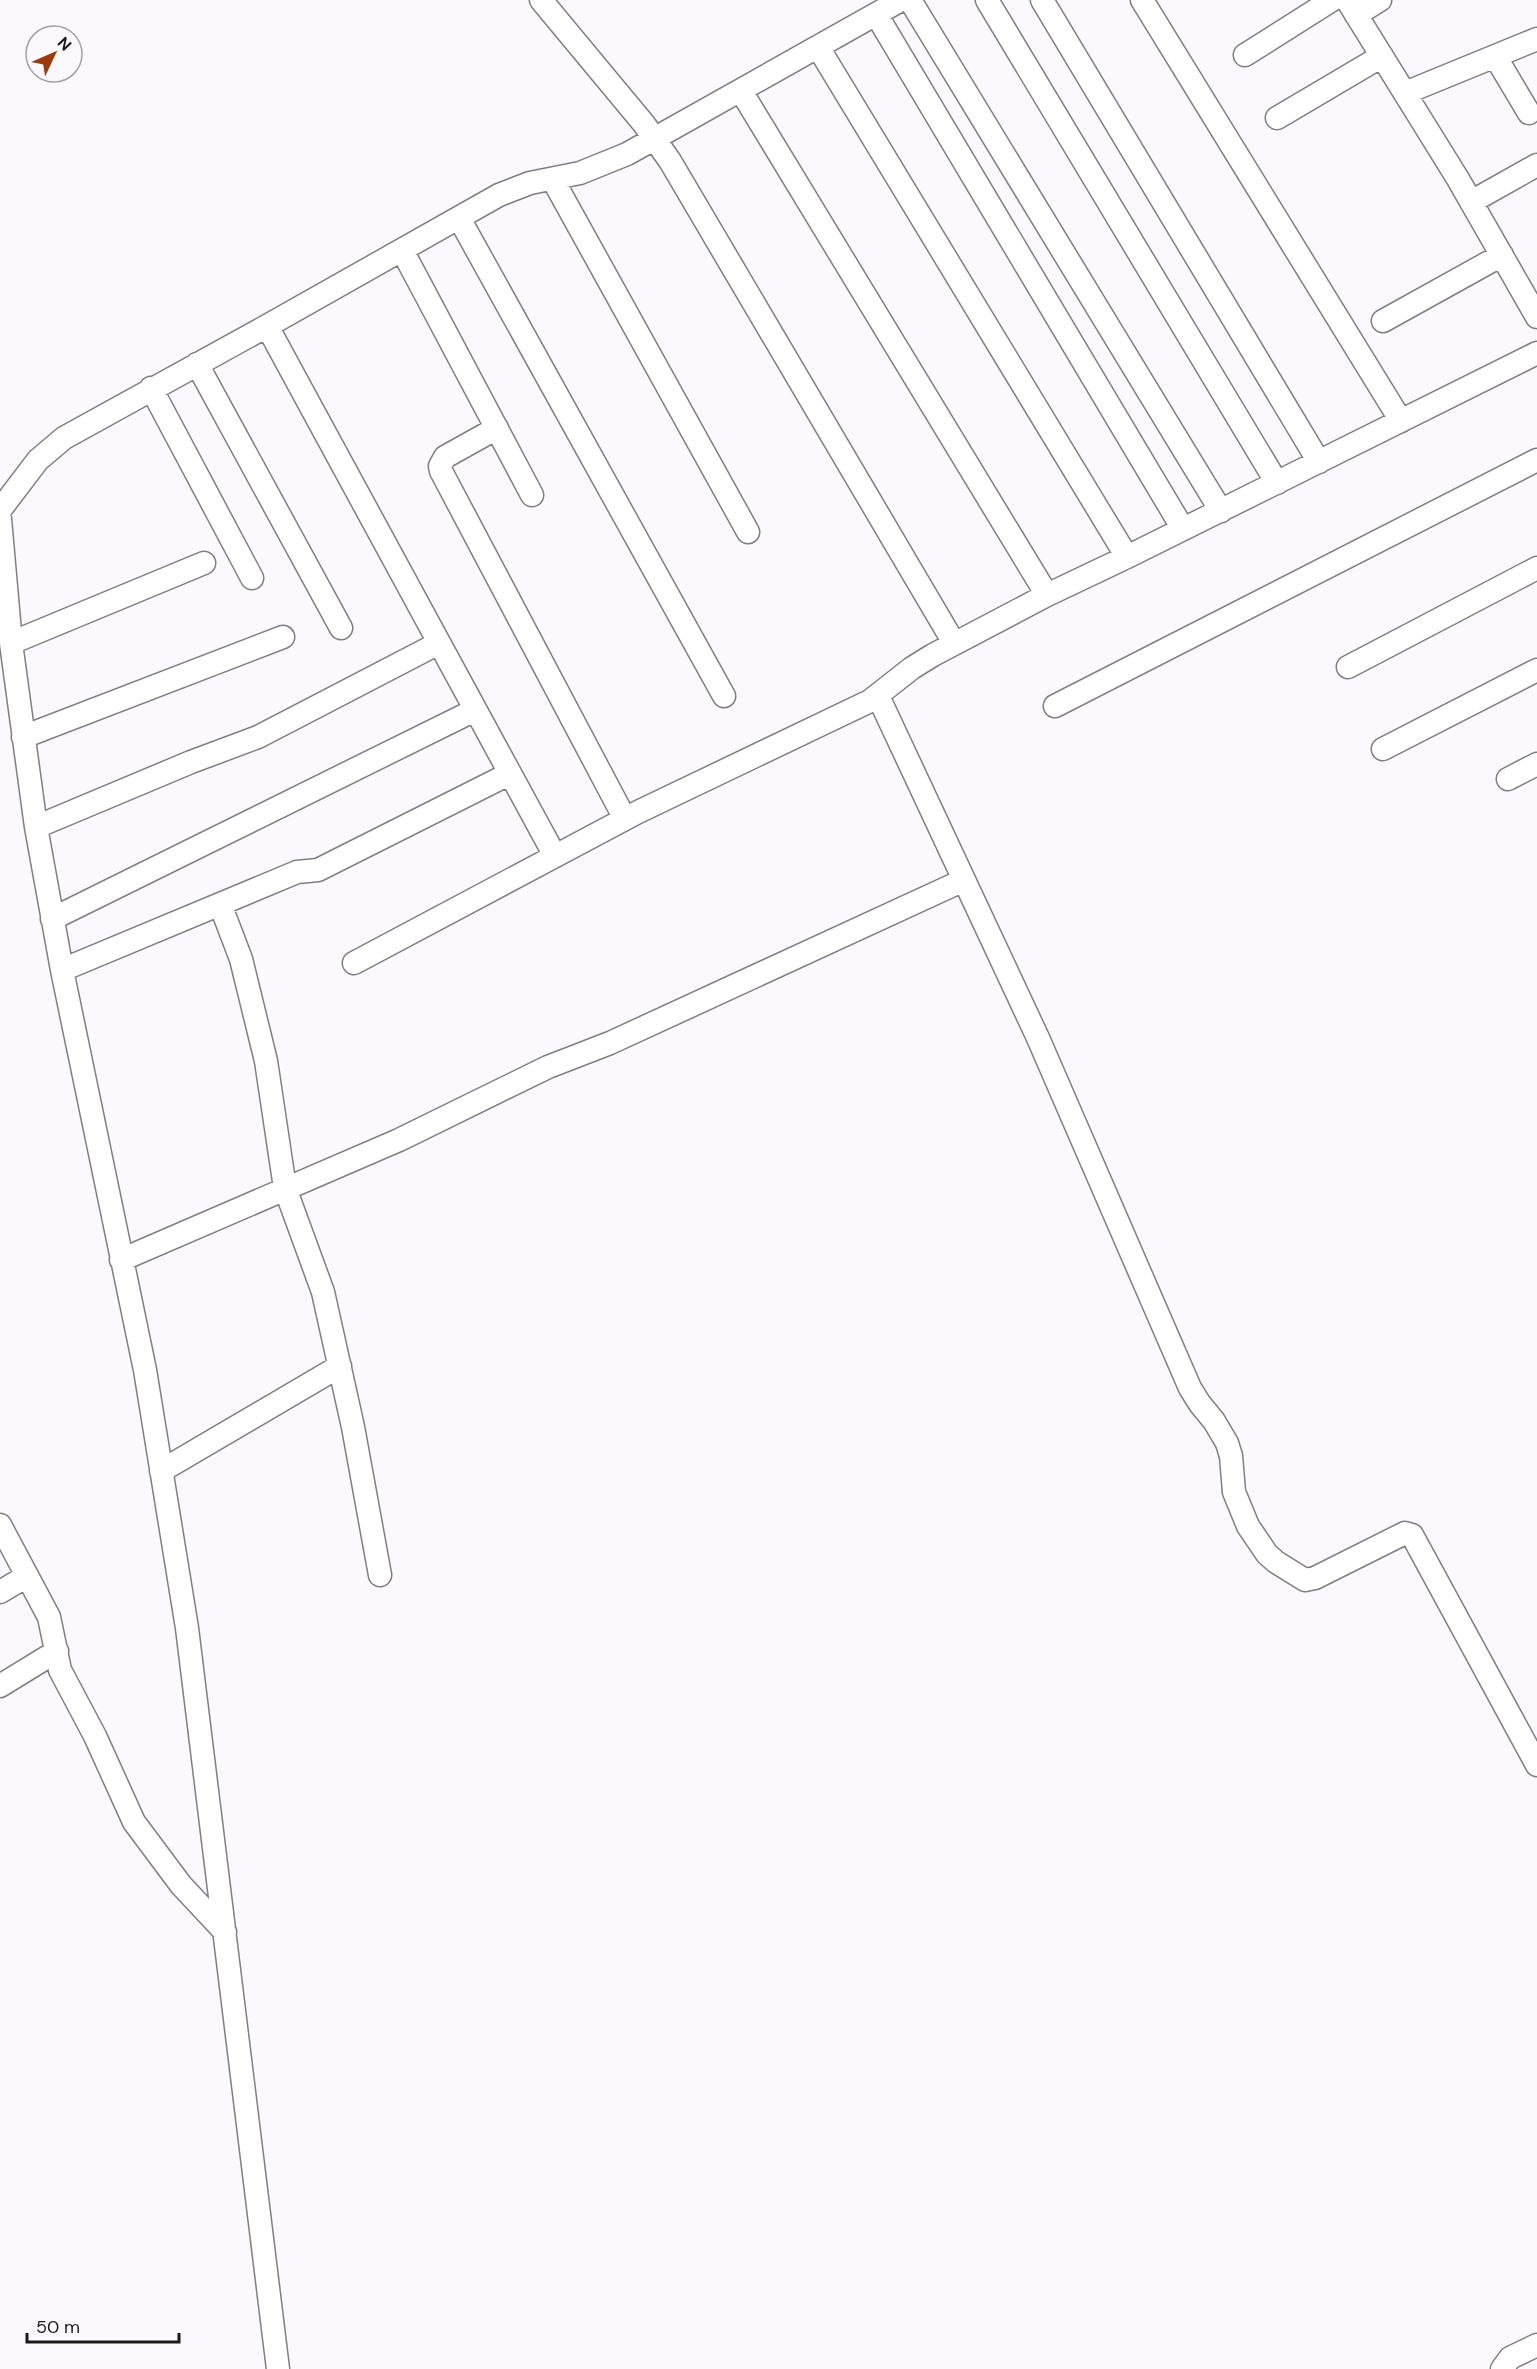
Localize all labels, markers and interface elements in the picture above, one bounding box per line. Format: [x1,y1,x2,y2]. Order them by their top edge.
north arrow [24,24,84,84]
text: N [53,32,76,55]
scale bar [27,2306,178,2344]
text: 50 m [36,2315,80,2339]

